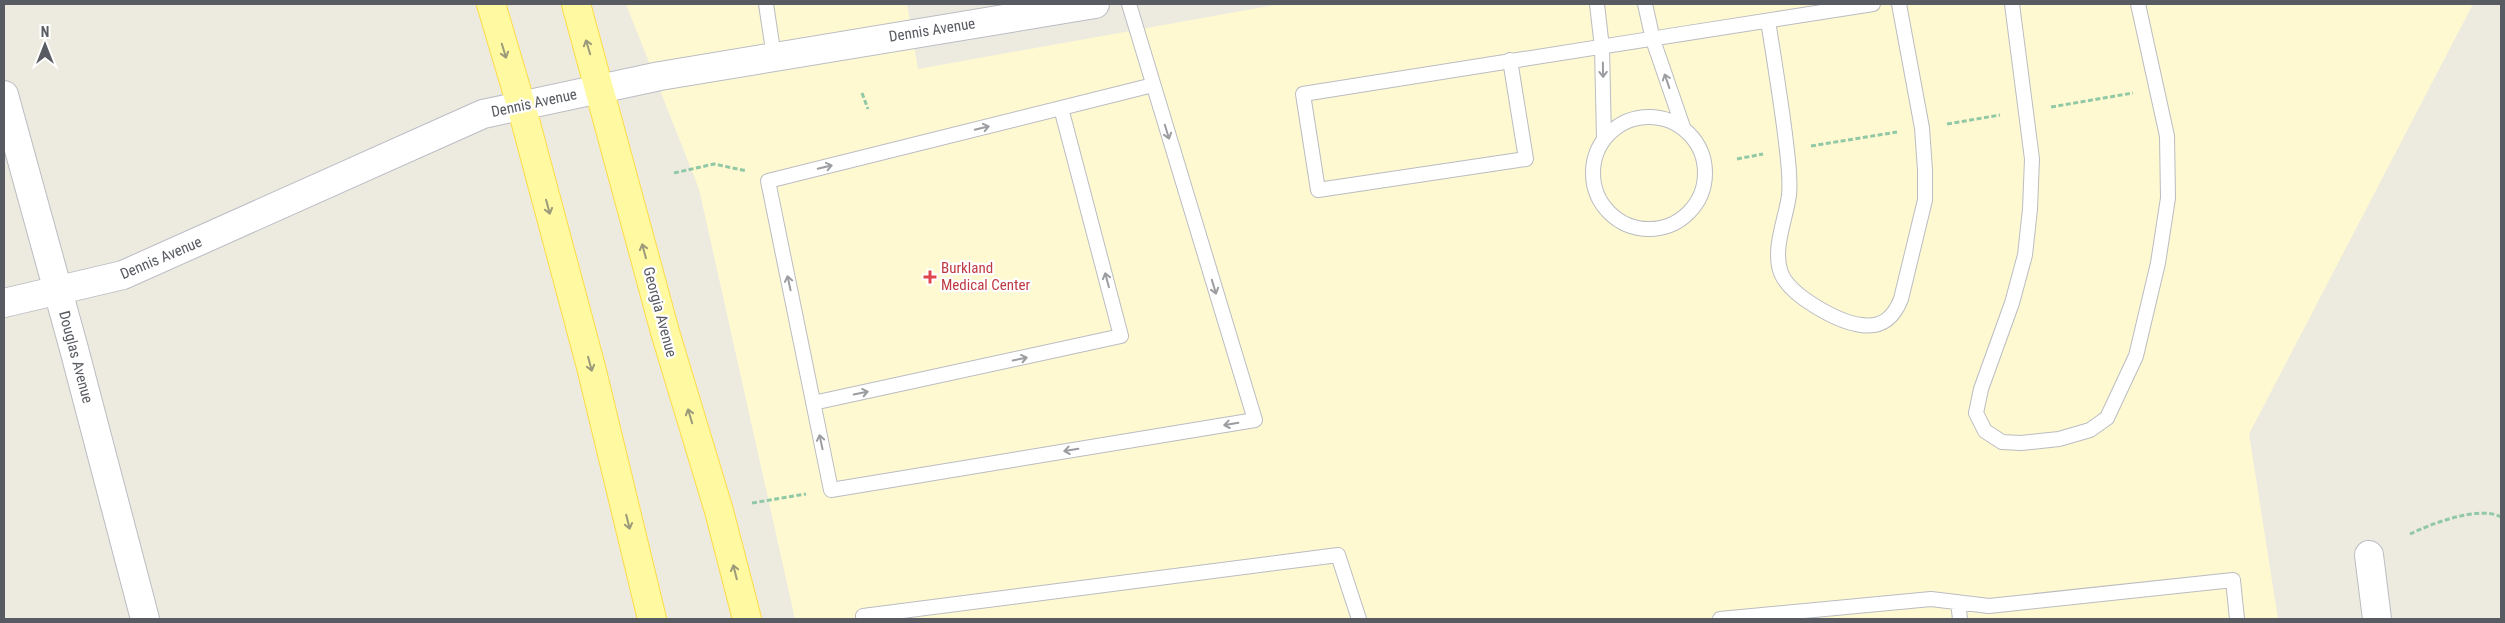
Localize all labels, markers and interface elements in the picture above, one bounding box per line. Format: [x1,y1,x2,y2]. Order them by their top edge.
street label: Dennis Avenue [888,14,976,46]
north arrow [20,20,70,70]
text: N [41,24,49,40]
one-way arrow [582,39,592,55]
one-way arrow [499,42,509,58]
one-way arrow [1598,61,1607,77]
one-way arrow [1662,74,1671,90]
street label: Dennis Avenue [490,85,578,121]
one-way arrow [974,123,990,132]
one-way arrow [1163,124,1173,140]
one-way arrow [816,162,832,171]
one-way arrow [544,199,553,215]
street label: Dennis Avenue [117,233,205,283]
one-way arrow [639,244,648,260]
place label: Burkland Medical Center [941,259,1031,294]
street label: Georgia Avenue [639,265,681,359]
marker: Burkland Medical Center [923,270,937,284]
one-way arrow [1101,273,1111,289]
one-way arrow [783,276,793,292]
one-way arrow [1210,279,1220,295]
street label: Douglas Avenue [55,309,97,405]
one-way arrow [1011,353,1027,363]
one-way arrow [586,356,595,372]
one-way arrow [852,388,868,397]
one-way arrow [685,408,695,424]
one-way arrow [1224,420,1240,430]
one-way arrow [816,435,825,451]
one-way arrow [1063,446,1079,456]
one-way arrow [624,514,634,530]
one-way arrow [729,565,739,581]

